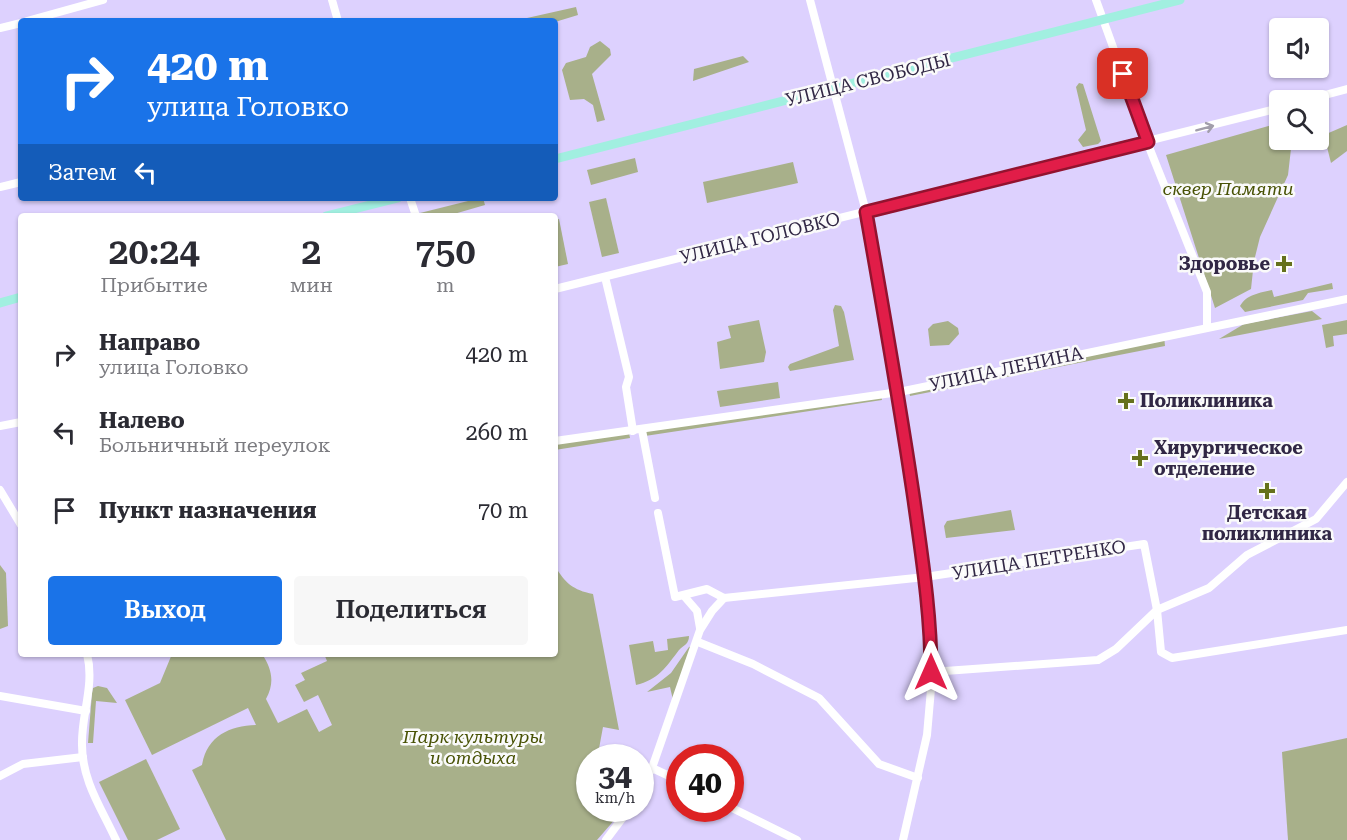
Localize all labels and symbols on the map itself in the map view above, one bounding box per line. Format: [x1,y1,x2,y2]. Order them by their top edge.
pin [1097,48,1148,99]
street label: УЛИЦА СВОБОДЫ [783,49,953,110]
one-way arrow [1195,122,1214,134]
park label: сквер Памяти [1162,178,1294,199]
street label: УЛИЦА ГОЛОВКО [678,207,842,268]
place label: Здоровье [1179,253,1270,274]
marker: Здоровье [1275,255,1293,273]
street label: УЛИЦА ЛЕНИНА [927,342,1085,395]
place label: Поликлиника [1140,390,1273,411]
marker: Поликлиника [1117,392,1135,410]
place label: Хирургическое отделение [1154,437,1303,479]
marker: Хирургическое отделение [1131,449,1149,467]
marker: Детская поликлиника [1258,482,1276,500]
place label: Детская поликлиника [1202,502,1333,544]
street label: УЛИЦА ПЕТРЕНКО [951,535,1127,584]
position arrow [899,640,963,704]
park label: Парк культуры и отдыха [402,726,543,768]
speed limit sign: 40 [666,744,744,822]

